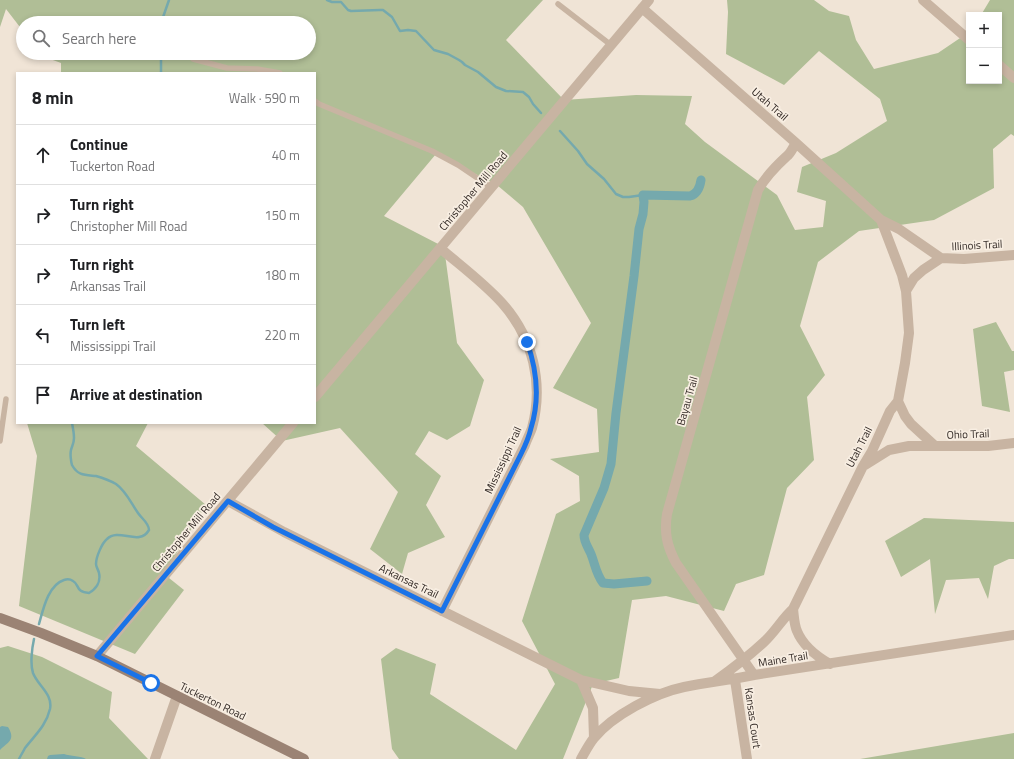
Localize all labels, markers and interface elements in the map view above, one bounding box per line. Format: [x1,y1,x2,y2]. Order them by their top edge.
map controls [966,12,1002,84]
button: + [966,12,1002,48]
search box [16,16,316,60]
icon: search [30,27,52,49]
text: Search here [62,27,136,50]
button: − [966,48,1002,84]
street label: Utah Trail [748,84,792,124]
text: 8 min [32,85,73,111]
text: Walk · 590 m [229,88,300,108]
text: Continue [70,133,128,156]
icon: ahead [32,144,54,166]
text: 40 m [272,145,300,165]
street label: Christopher Mill Road [435,148,511,234]
text: Tuckerton Road [70,156,155,176]
text: Turn right [70,193,134,216]
icon: right [32,204,54,226]
text: 150 m [264,205,300,225]
text: Christopher Mill Road [70,216,187,236]
street label: Illinois Trail [951,236,1003,254]
text: Turn right [70,253,134,276]
icon: right [32,264,54,286]
text: 180 m [264,265,300,285]
text: Arkansas Trail [70,276,146,296]
text: Turn left [70,313,125,336]
icon: left [32,324,54,346]
text: 220 m [264,325,300,345]
route end [518,333,536,351]
text: Mississippi Trail [70,336,156,356]
street label: Bayau Trail [672,375,702,427]
text: Arrive at destination [70,383,203,406]
icon: arrive [32,384,54,406]
street label: Mississippi Trail [480,424,526,496]
street label: Utah Trail [842,424,876,470]
street label: Ohio Trail [946,425,990,443]
street label: Christopher Mill Road [148,489,224,575]
street label: Arkansas Trail [377,560,441,602]
street label: Maine Trail [757,647,809,671]
route start [142,674,160,692]
street label: Tuckerton Road [177,678,249,724]
street label: Kansas Court [741,687,765,749]

